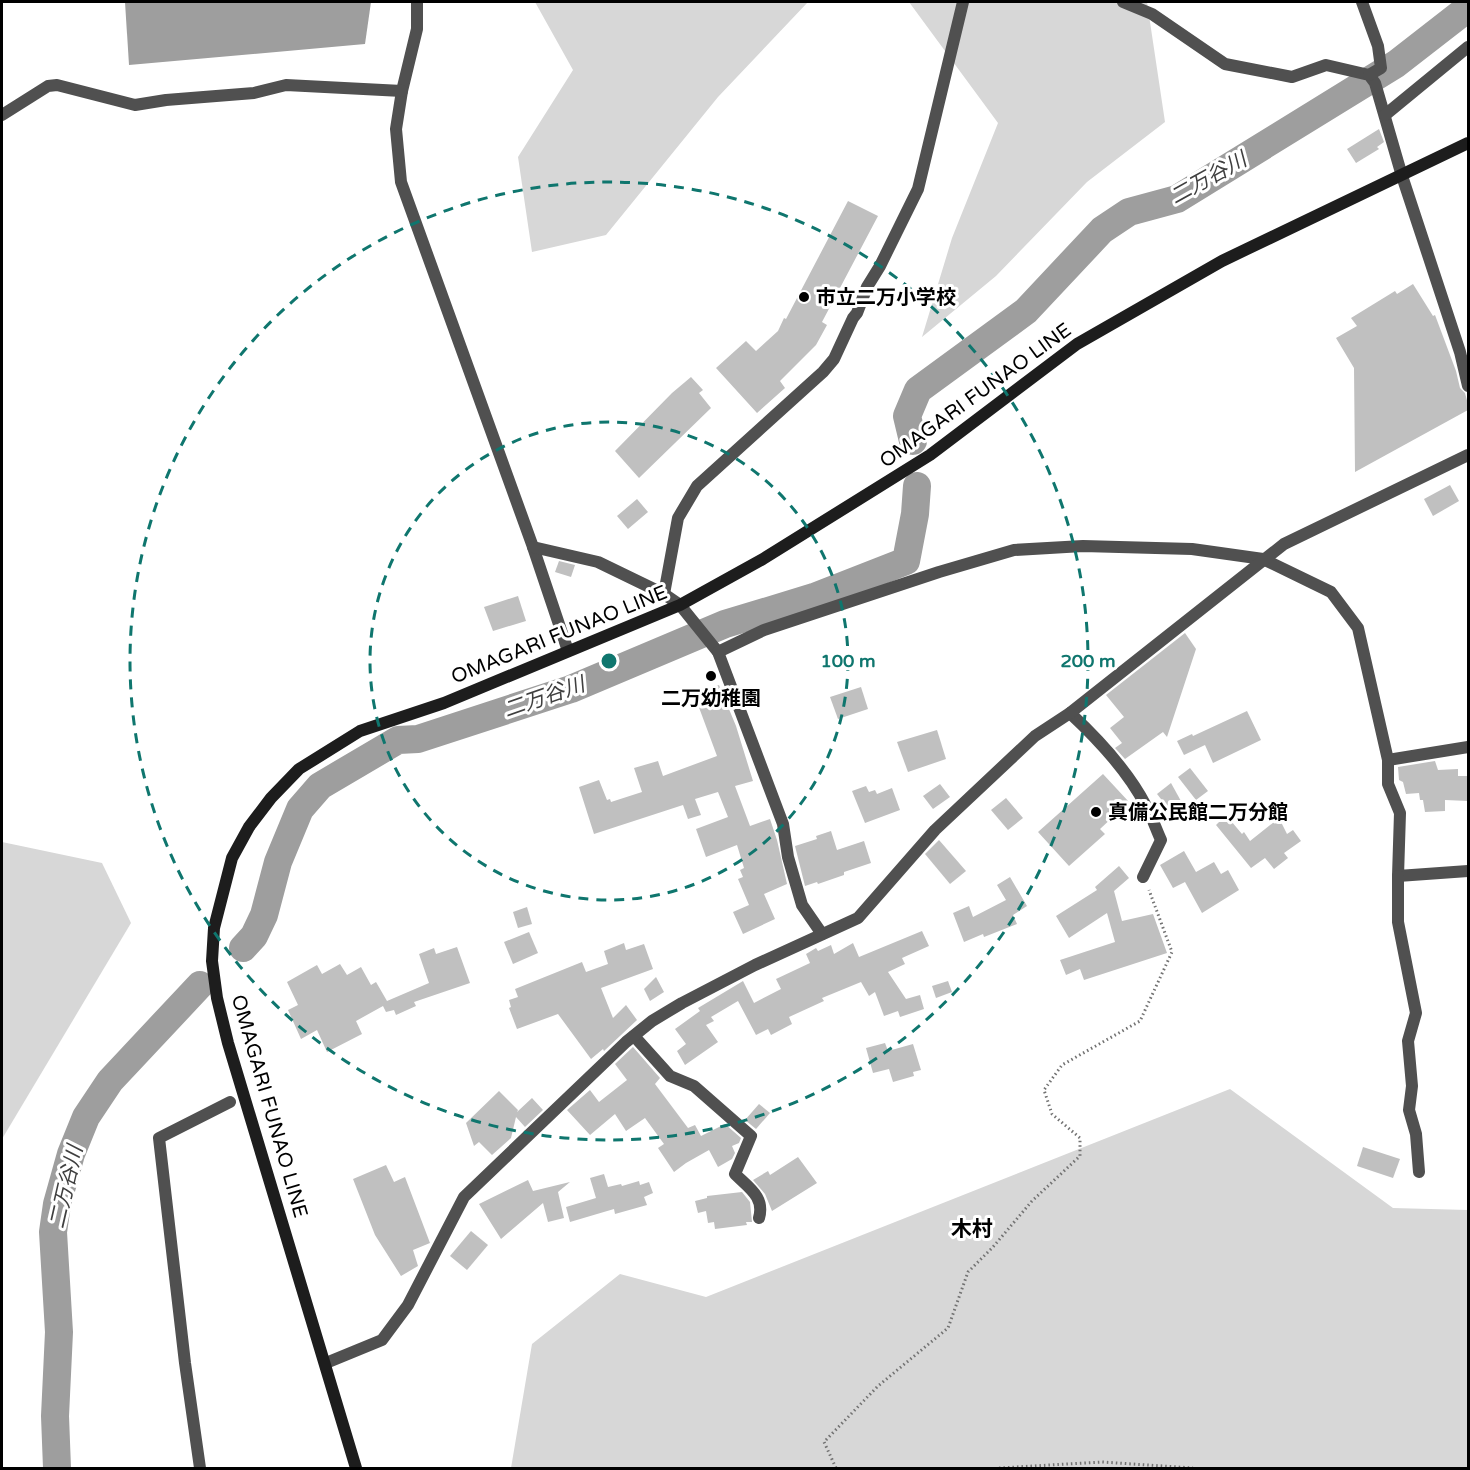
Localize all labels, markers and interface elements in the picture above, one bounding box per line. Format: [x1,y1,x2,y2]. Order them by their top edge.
water label: 二万谷川 [1165,146,1253,210]
place label: 市立二万小学校 [816,286,956,310]
marker: 市立二万小学校 [797,290,811,304]
street label: OMAGARI FUNAO LINE [875,318,1076,473]
street label: OMAGARI FUNAO LINE [448,581,671,689]
text: 100 m [820,650,876,672]
text: 200 m [1060,650,1116,672]
centre of rings [599,651,619,671]
marker: 二万幼稚園 [704,669,718,683]
water label: 二万谷川 [500,671,590,723]
place label: 二万幼稚園 [661,687,761,711]
place label: 真備公民館二万分館 [1108,801,1288,825]
marker: 真備公民館二万分館 [1089,805,1103,819]
street label: OMAGARI FUNAO LINE [226,992,312,1221]
water label: 二万谷川 [45,1141,89,1231]
district label: 木村 [951,1217,993,1242]

